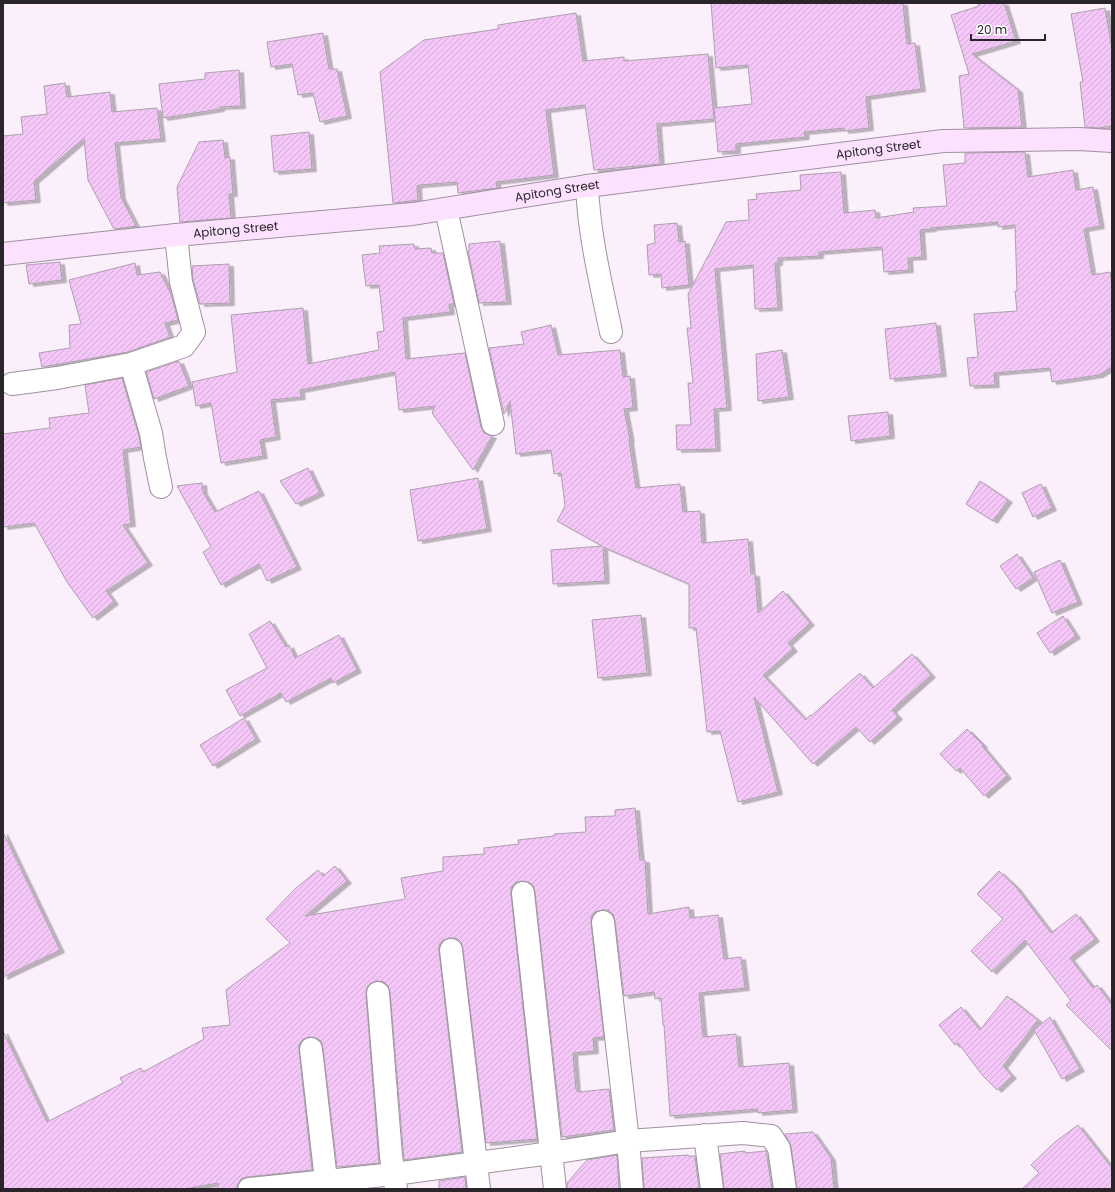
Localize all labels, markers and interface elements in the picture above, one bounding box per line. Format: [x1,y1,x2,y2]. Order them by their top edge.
scale bar [971,16,1045,42]
text: 20 m [977,21,1007,38]
street label: Apitong Street [835,135,922,162]
street label: Apitong Street [514,176,600,205]
street label: Apitong Street [192,217,279,241]

